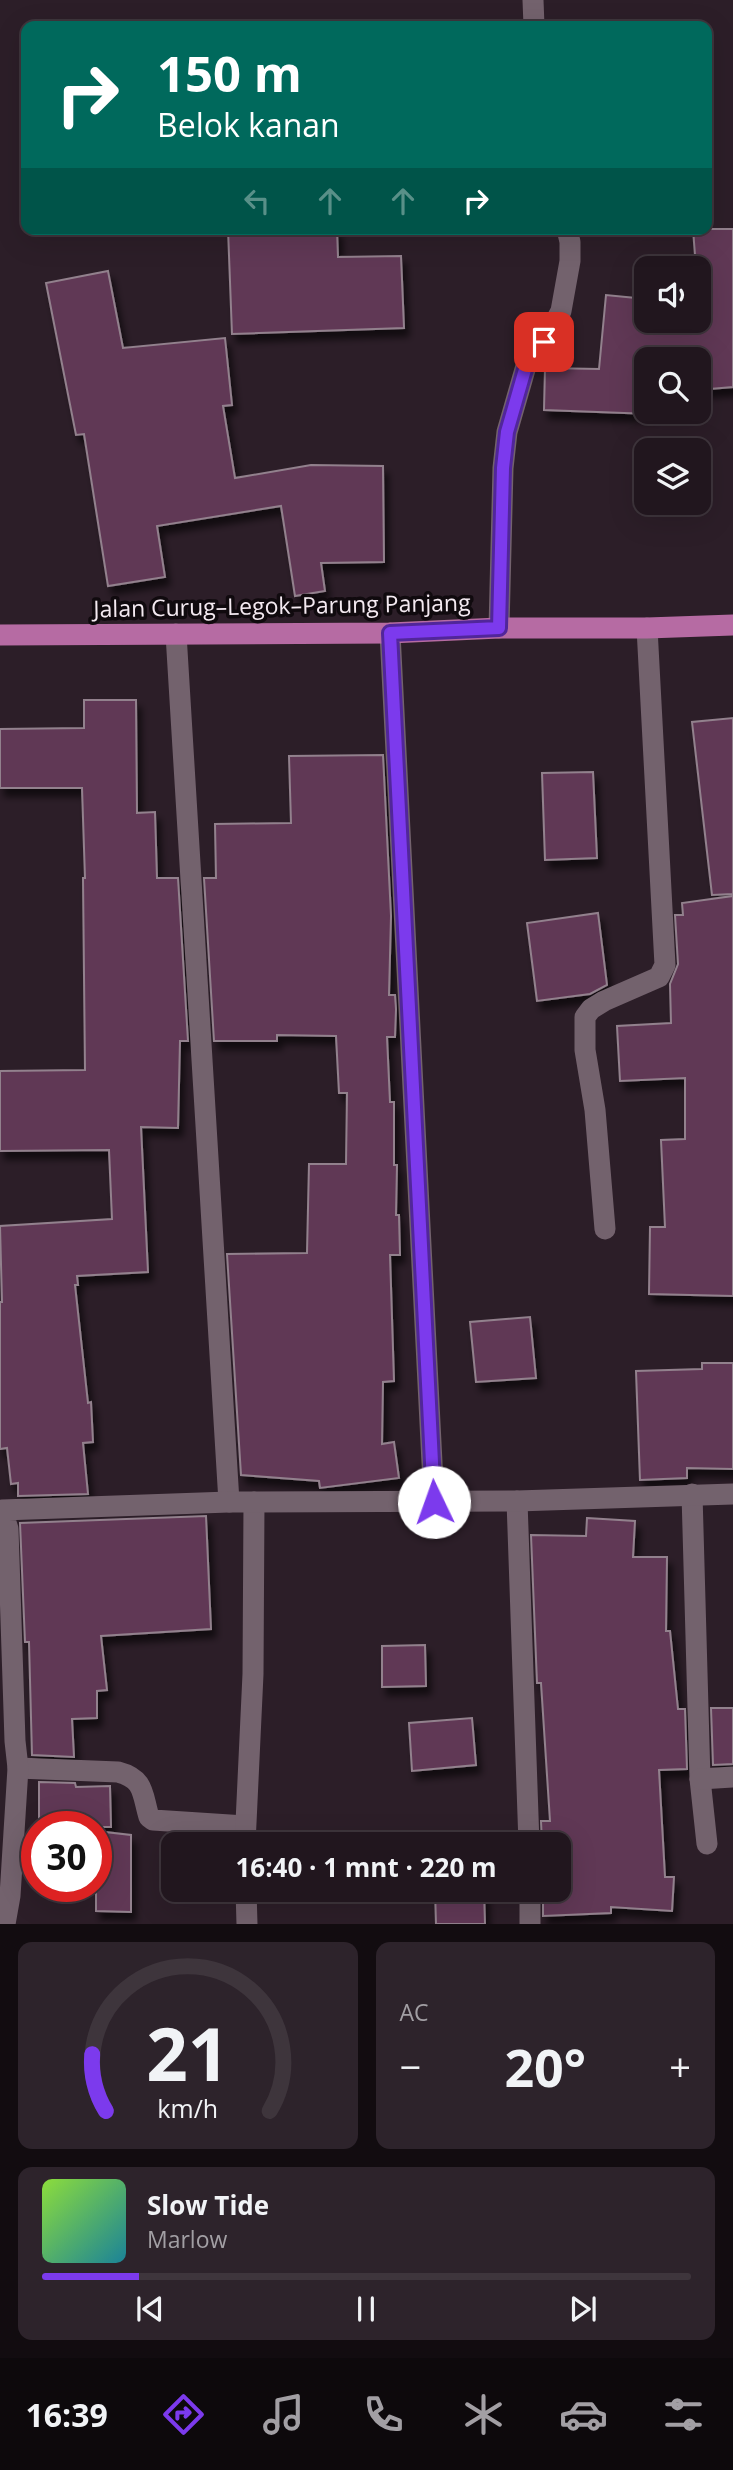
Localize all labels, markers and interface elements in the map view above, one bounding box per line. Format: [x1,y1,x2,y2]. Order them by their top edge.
text: 150 m [157,40,302,106]
icon: right [42,49,133,140]
text: Belok kanan [157,103,340,146]
icon: left [238,182,276,220]
icon: ahead [311,182,349,220]
icon: ahead [384,182,422,220]
icon: right [457,182,495,220]
map controls [634,256,711,515]
button: sound [634,256,711,333]
pin [514,312,574,372]
icon: arrive [525,323,563,361]
button: search [634,347,711,424]
button: layers [634,438,711,515]
street label: Jalan Curug–Legok–Parung Panjang [91,586,471,624]
position arrow [397,1465,471,1539]
speed limit sign: 30 [21,1811,112,1902]
text: 16:40 · 1 mnt · 220 m [235,1849,497,1885]
text: AC [400,1996,429,2028]
text: 21 [146,2004,229,2103]
text: 20° [504,2031,586,2102]
text: − [400,2040,421,2092]
text: + [669,2040,691,2092]
text: km/h [157,2091,218,2125]
text: Slow Tide [147,2187,269,2223]
text: Marlow [147,2223,227,2255]
icon: previous [131,2290,169,2328]
icon: pause [347,2290,385,2328]
icon: next [564,2290,602,2328]
icon: directions [159,2390,208,2439]
icon: music [259,2390,308,2439]
icon: phone [359,2390,408,2439]
icon: climate [459,2390,508,2439]
icon: car [559,2390,608,2439]
icon: filters [659,2390,708,2439]
text: 16:39 [25,2393,108,2436]

